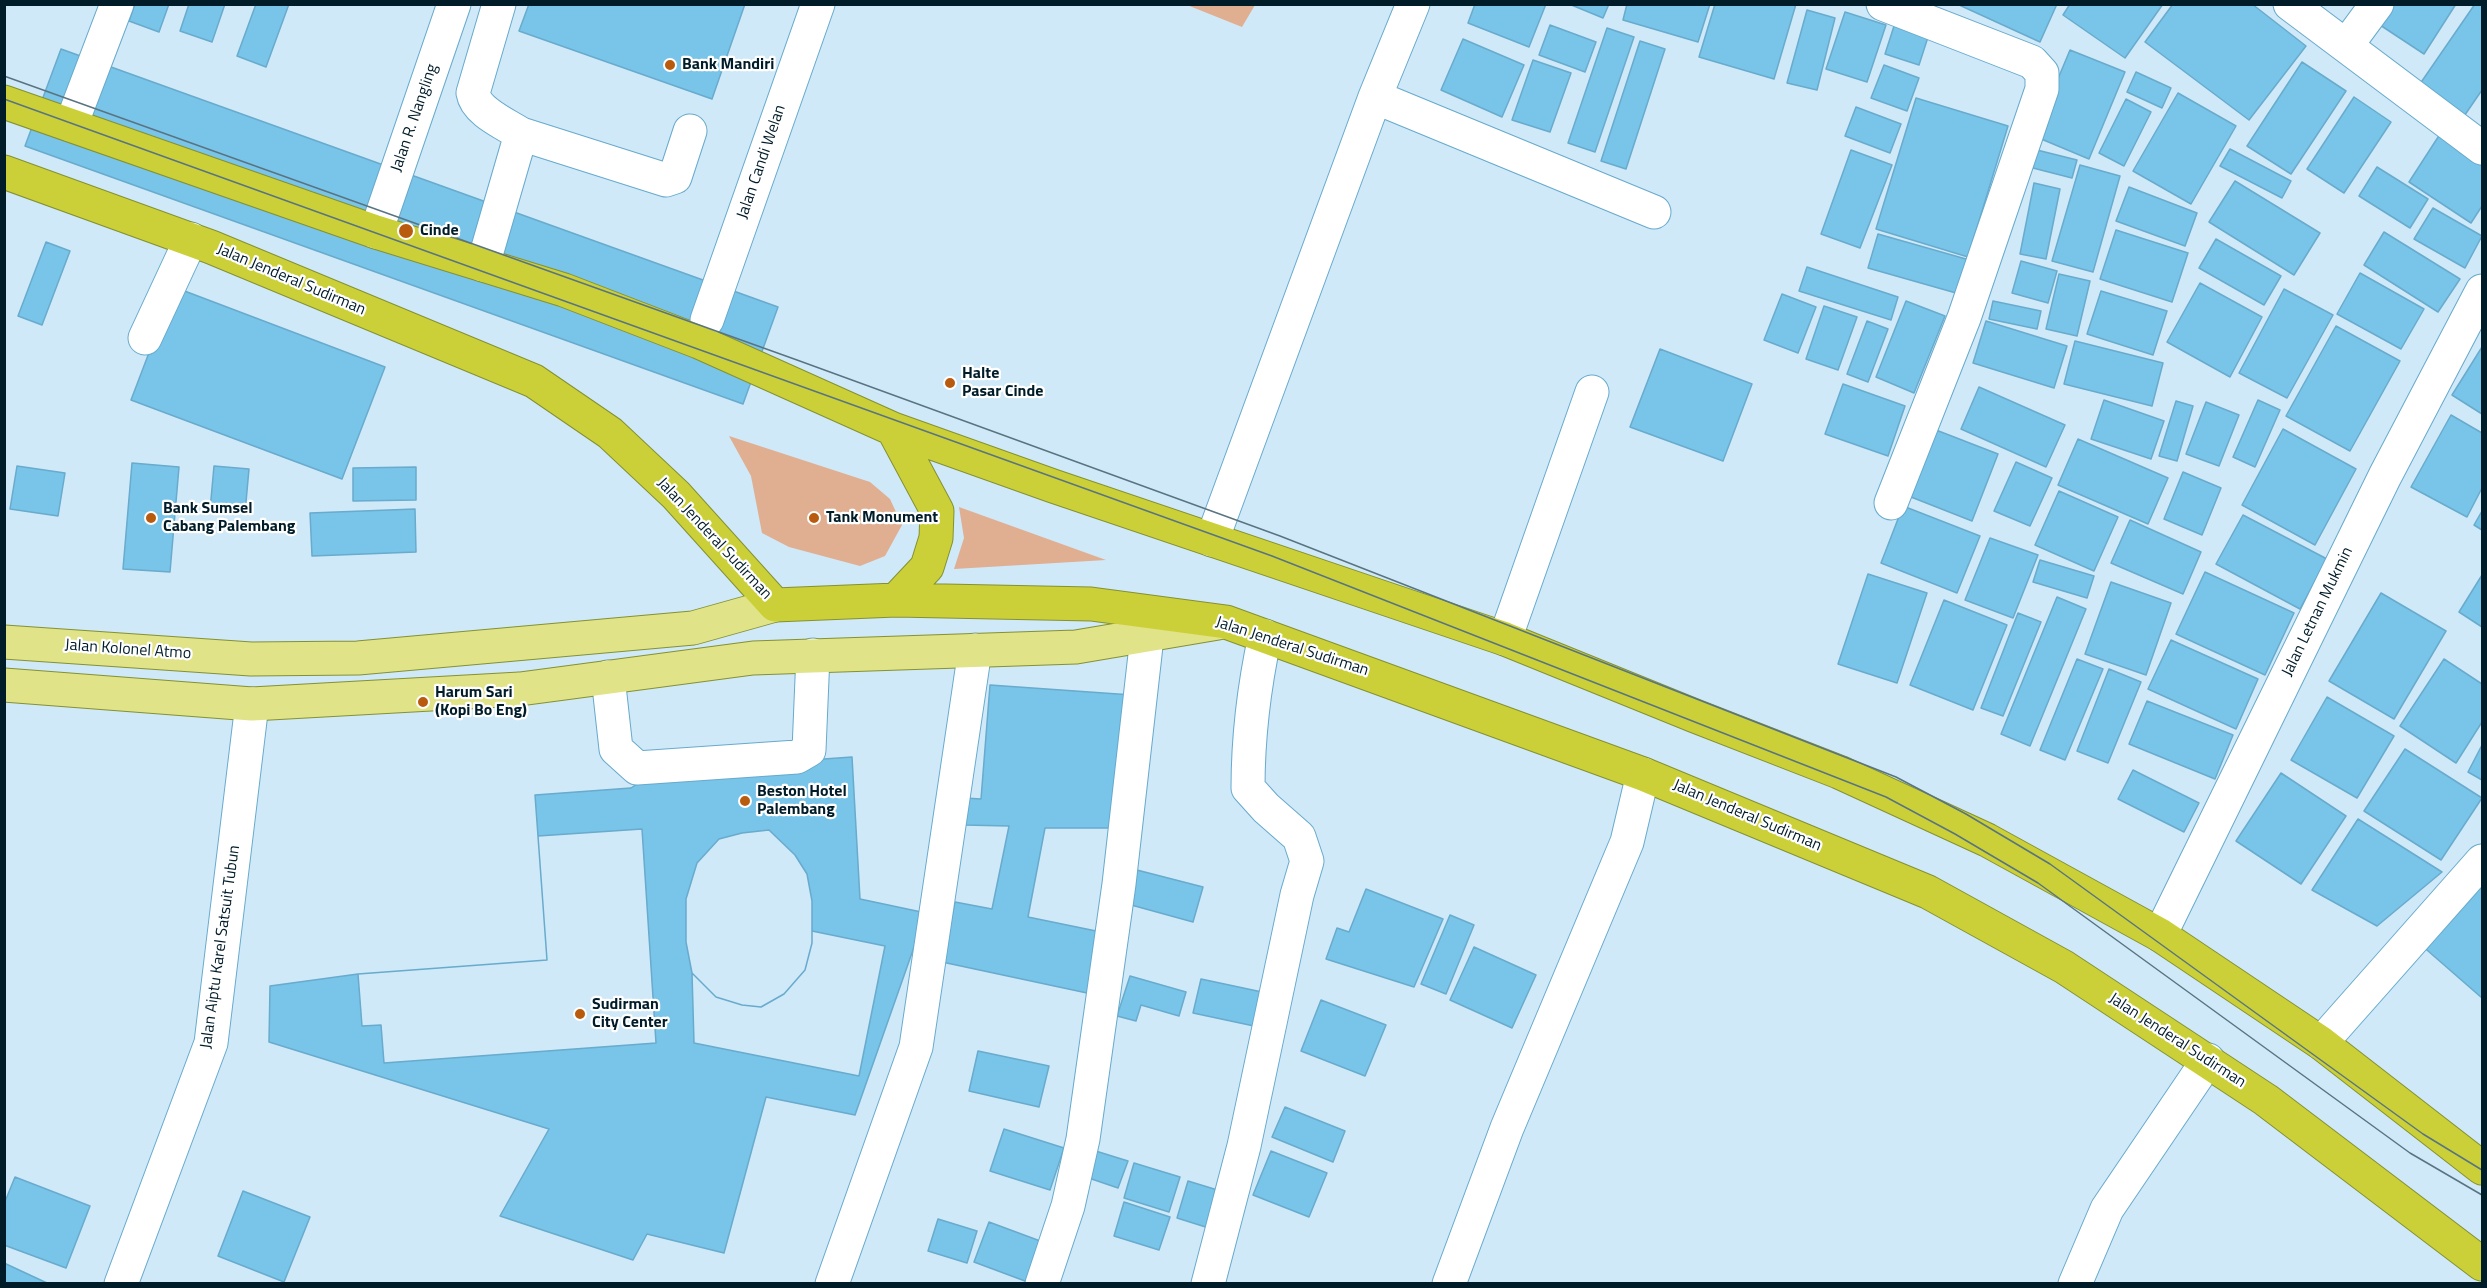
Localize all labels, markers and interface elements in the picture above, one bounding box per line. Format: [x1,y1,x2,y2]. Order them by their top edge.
place label: Bank Mandiri [682,55,774,75]
marker: Bank Mandiri [663,58,677,72]
street label: Jalan R. Nangling [388,61,442,175]
street label: Jalan Candi Welan [733,102,791,222]
place label: Cinde [420,221,459,241]
marker: Cinde [397,222,415,240]
street label: Jalan Jenderal Sudirman [214,240,368,320]
place label: Halte Pasar Cinde [962,364,1043,402]
marker: Halte Pasar Cinde [943,376,957,390]
street label: Jalan Jenderal Sudirman [653,474,775,604]
place label: Bank Sumsel Cabang Palembang [163,499,295,537]
place label: Tank Monument [826,508,938,528]
marker: Bank Sumsel Cabang Palembang [144,511,158,525]
marker: Tank Monument [807,511,821,525]
street label: Jalan Letnan Mukmin [2278,544,2358,680]
street label: Jalan Jenderal Sudirman [1213,613,1371,681]
street label: Jalan Kolonel Atmo [64,636,192,664]
place label: Harum Sari (Kopi Bo Eng) [435,683,527,721]
marker: Harum Sari (Kopi Bo Eng) [416,695,430,709]
street label: Jalan Jenderal Sudirman [1670,776,1824,856]
place label: Beston Hotel Palembang [757,782,847,820]
marker: Beston Hotel Palembang [738,794,752,808]
street label: Jalan Aiptu Karel Satsuit Tubun [197,844,245,1050]
street label: Jalan Jenderal Sudirman [2105,989,2249,1093]
place label: Sudirman City Center [592,995,668,1033]
marker: Sudirman City Center [573,1007,587,1021]

